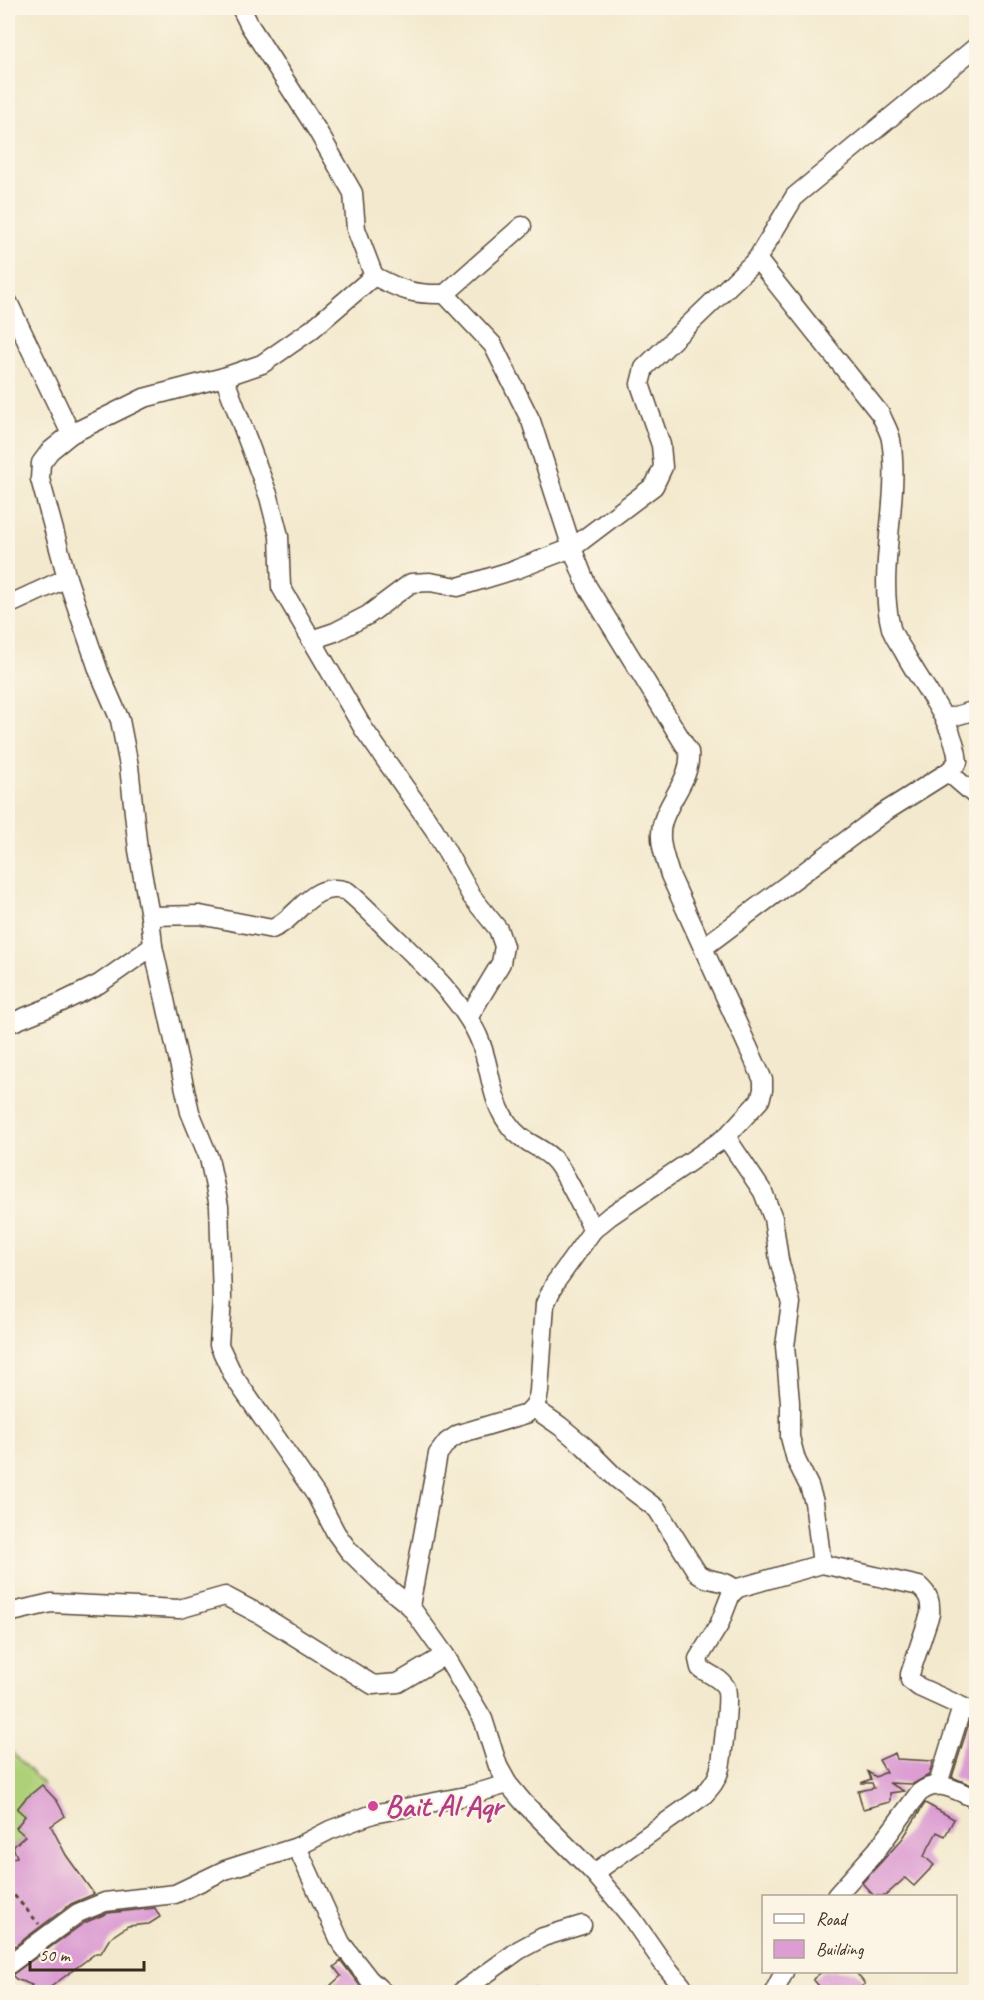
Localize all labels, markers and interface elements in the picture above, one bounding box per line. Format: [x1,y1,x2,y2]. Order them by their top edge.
place label: Bait Al Aqr [385,1787,506,1825]
marker: Bait Al Aqr [366,1799,380,1813]
legend [762,1895,957,1973]
text: Road [816,1908,849,1930]
scale bar [30,1934,144,1972]
text: Building [816,1938,865,1960]
text: 50 m [39,1944,72,1966]

